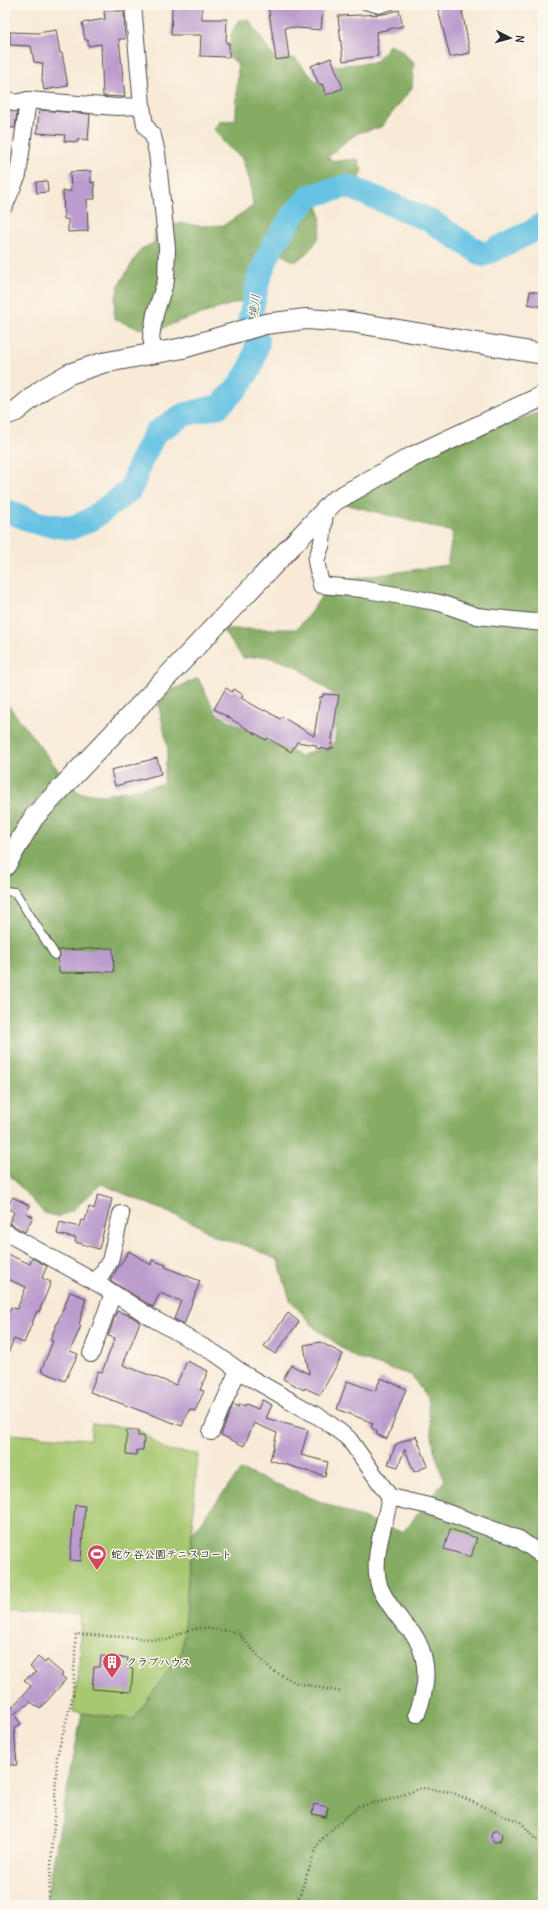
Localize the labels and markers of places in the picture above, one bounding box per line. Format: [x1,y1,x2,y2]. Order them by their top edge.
sports icon: 蛇ケ谷公園テニスコート [86,1543,108,1571]
place label: 蛇ケ谷公園テニスコート [111,1547,232,1561]
building icon: クラブハウス [101,1651,123,1679]
place label: クラブハウス [126,1655,191,1669]

